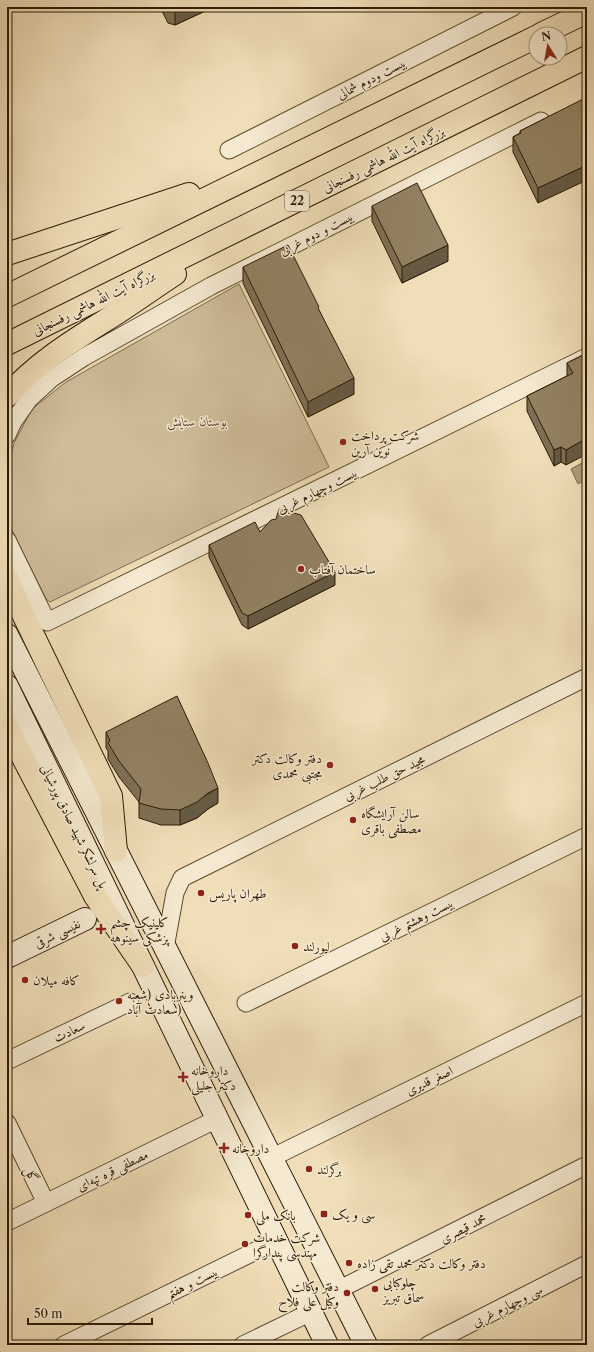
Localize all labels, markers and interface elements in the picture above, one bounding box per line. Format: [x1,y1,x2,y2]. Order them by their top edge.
north arrow [528,26,568,66]
text: N [540,28,553,44]
street label: بیست ودوم شمالی [334,54,410,106]
street label: بزرگراه آیت الله هاشمی رفسنجانی [319,120,448,197]
road number: 22 [285,191,309,211]
street label: بیست و دوم غربی [276,208,357,262]
street label: بزرگراه آیت الله هاشمی رفسنجانی [29,263,158,340]
park label: بوستان ستایش [167,413,228,431]
place label: شرکت پرداخت نوین آرین [351,427,419,459]
marker: شرکت پرداخت نوین آرین [338,437,348,447]
street label: بیست وچهارم غربی [274,464,362,520]
place label: ساختمان آفتاب [309,561,376,578]
marker: ساختمان آفتاب [296,564,306,574]
place label: دفتر وکالت دکتر مجتبی محمدی [250,750,322,784]
street label: مجید حق طلب غربی [341,750,428,805]
marker: دفتر وکالت دکتر مجتبی محمدی [325,760,335,770]
street label: پل سرلشکر شهید صادق پورشیانی [36,761,112,892]
place label: سالن آرایشگاه مصطفی باقری [361,805,421,839]
marker: سالن آرایشگاه مصطفی باقری [348,815,358,825]
place label: طهران پاریس [209,885,267,903]
marker: طهران پاریس [196,888,206,898]
street label: بیست وهشتم غربی [376,894,458,949]
place label: کلینیک چشم پزشکی سینوهه [110,914,170,947]
street label: نفیسی شرقی [31,915,84,953]
marker: کلینیک چشم پزشکی سینوهه [95,923,107,935]
place label: لیورلند [303,938,330,955]
marker: لیورلند [290,941,300,951]
place label: کافه میلان [33,972,80,988]
marker: کافه میلان [20,975,30,985]
place label: وینربادی (شعبه سعادت آباد) [127,986,193,1018]
marker: وینربادی (شعبه سعادت آباد) [114,996,124,1006]
street label: سعادت [51,1017,87,1045]
place label: داروخانه دکتر جلیلی [191,1062,236,1096]
street label: اصغر قدیری [403,1062,456,1099]
marker: داروخانه دکتر جلیلی [178,1072,188,1082]
place label: داروخانه [232,1140,269,1157]
marker: داروخانه [219,1143,229,1153]
street label: مصطفی قره تپه‌ای [74,1146,152,1197]
place label: برگرلند [317,1161,343,1178]
street label: گل [20,1164,43,1185]
marker: برگرلند [304,1164,314,1174]
place label: سی و یک [332,1206,375,1224]
place label: بانک ملی [256,1207,296,1226]
marker: سی و یک [319,1209,329,1219]
street label: محمد قیصری [437,1209,490,1247]
marker: بانک ملی [243,1210,253,1220]
place label: شرکت خدمات مهندسى پندارگرا [253,1229,320,1262]
marker: شرکت خدمات مهندسى پندارگرا [240,1239,250,1249]
place label: دفتر وکالت دکتر محمد تقی زاده [357,1255,486,1274]
marker: دفتر وکالت دکتر محمد تقی زاده [344,1258,354,1268]
street label: بیست و هفتم [164,1263,223,1307]
place label: چلوکبابی سماق تبریز [381,1274,424,1306]
place label: دفتر وکالت وکیل علی فلاح [278,1278,339,1313]
street label: سی وچهارم غربی [469,1280,547,1333]
marker: چلوکبابی سماق تبریز [370,1284,380,1294]
marker: دفتر وکالت وکیل علی فلاح [342,1288,352,1298]
scale bar [28,1300,152,1326]
text: 50 m [34,1306,63,1321]

